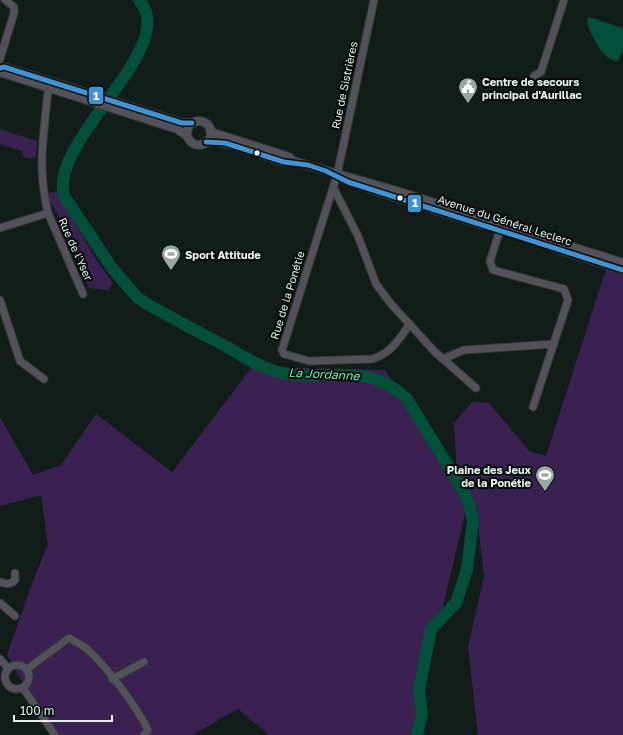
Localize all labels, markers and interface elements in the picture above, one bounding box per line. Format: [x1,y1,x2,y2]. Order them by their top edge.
street label: Rue de Sistrières [328,40,360,130]
place label: Centre de secours principal d'Aurillac [482,75,583,101]
public building icon: Centre de secours principal d'Aurillac [457,76,479,104]
line badge: 1 [88,86,104,105]
text: 1 [93,89,99,102]
unlabelled marker [252,148,262,158]
street label: Avenue du Général Leclerc [436,192,574,248]
unlabelled marker [395,193,405,203]
line badge: 1 [407,194,422,213]
text: 1 [412,196,418,209]
street label: Rue de l'Yser [56,216,96,283]
sports icon: Sport Attitude [160,243,182,271]
place label: Sport Attitude [185,248,261,261]
street label: Rue de la Ponétie [267,249,307,341]
water label: La Jordanne [288,365,361,383]
place label: Plaine des Jeux de la Ponétie [447,463,532,489]
sports icon: Plaine des Jeux de la Ponétie [534,464,556,492]
scale bar [14,697,112,723]
text: 100 m [20,703,54,718]

